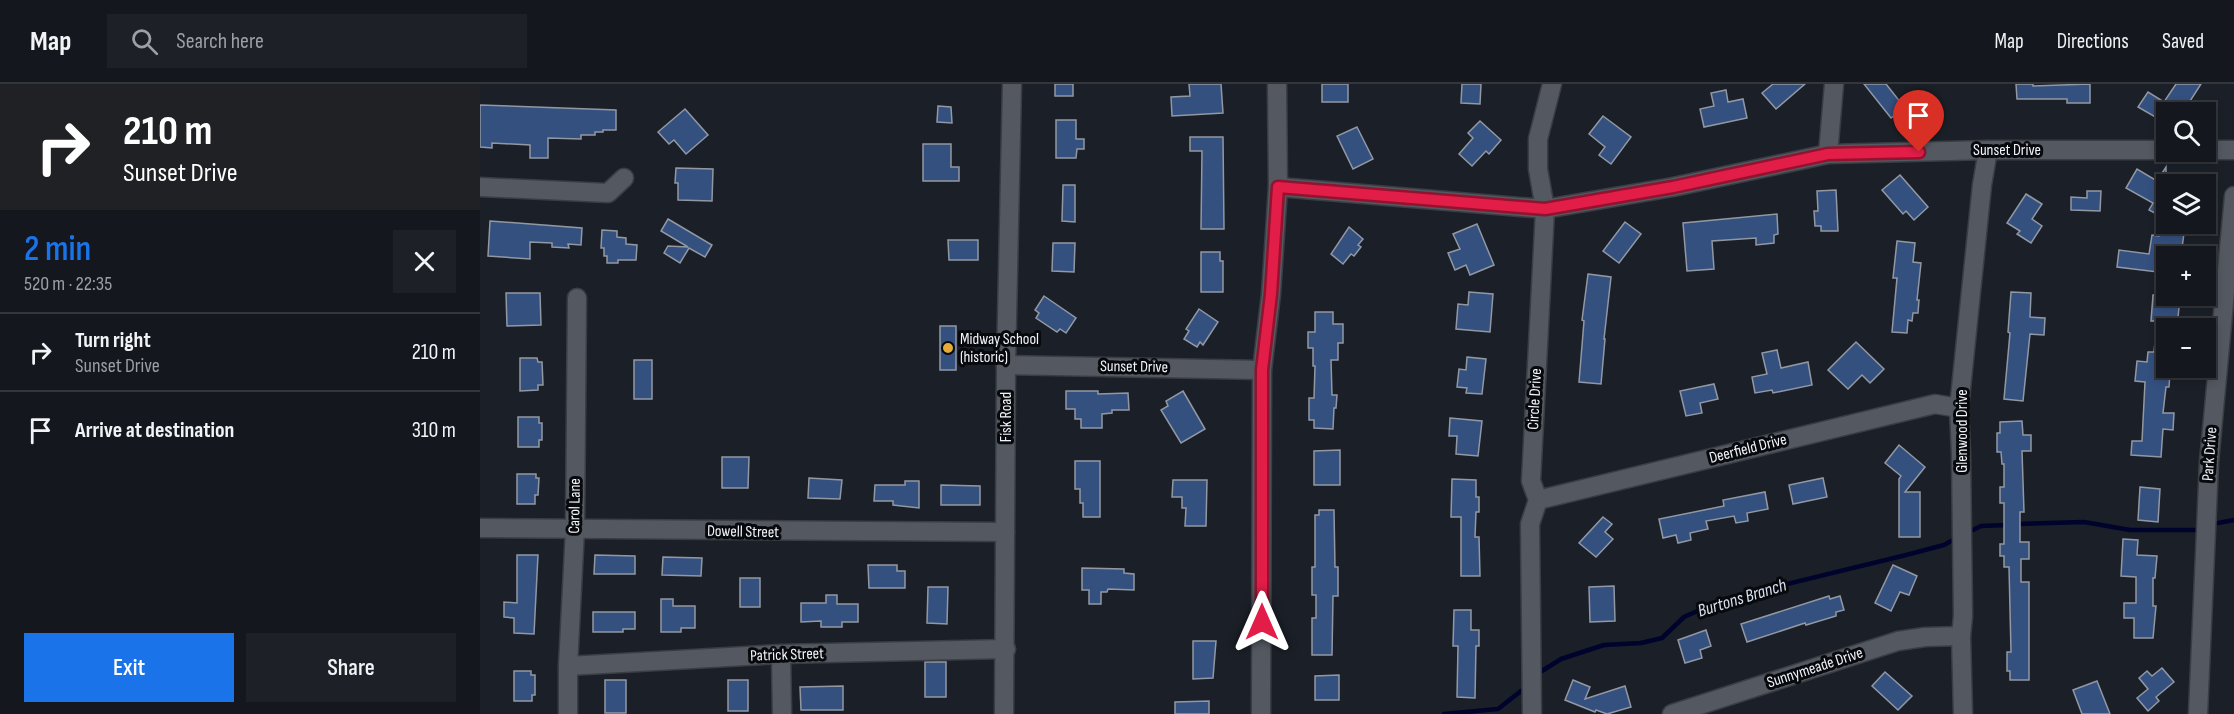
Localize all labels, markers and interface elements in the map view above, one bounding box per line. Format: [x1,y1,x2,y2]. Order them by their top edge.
search box [107,14,527,68]
text: Map [30,25,71,58]
icon: search [128,25,161,58]
text: Search here [176,28,264,55]
text: Map [1994,29,2024,54]
text: Directions [2057,29,2129,54]
text: Saved [2162,29,2204,54]
pin [1893,90,1944,152]
icon: arrive [1902,99,1935,132]
map controls [2156,102,2216,378]
button: search [2156,102,2216,162]
text: 210 m [123,106,212,157]
icon: right [24,108,102,186]
street label: Sunset Drive [1973,141,2041,160]
text: Sunset Drive [123,157,238,189]
button: layers [2156,174,2216,234]
text: 2 min [24,228,91,271]
button: close [393,230,456,293]
button: + [2156,246,2216,306]
text: 520 m · 22:35 [24,272,112,296]
button: − [2156,318,2216,378]
text: Turn right [75,327,151,354]
place label: Midway School (historic) [960,330,1039,367]
icon: right [24,336,57,369]
text: 210 m [412,339,456,366]
marker: Midway School (historic) [941,341,955,355]
text: Sunset Drive [75,354,160,378]
street label: Sunset Drive [1100,357,1168,377]
street label: Circle Drive [1524,368,1546,430]
street label: Glenwood Drive [1953,389,1972,473]
street label: Fisk Road [997,392,1016,442]
icon: arrive [24,414,57,447]
text: Arrive at destination [75,417,234,444]
text: 310 m [412,417,456,444]
street label: Park Drive [2199,426,2221,482]
street label: Deerfield Drive [1707,430,1789,468]
street label: Carol Lane [565,478,585,534]
street label: Dowell Street [707,522,779,542]
water label: Burtons Branch [1695,574,1789,621]
position arrow [1230,590,1294,654]
button: Exit [24,633,234,702]
button: Share [246,633,456,702]
street label: Patrick Street [750,644,824,666]
street label: Sunnymeade Drive [1765,644,1865,692]

